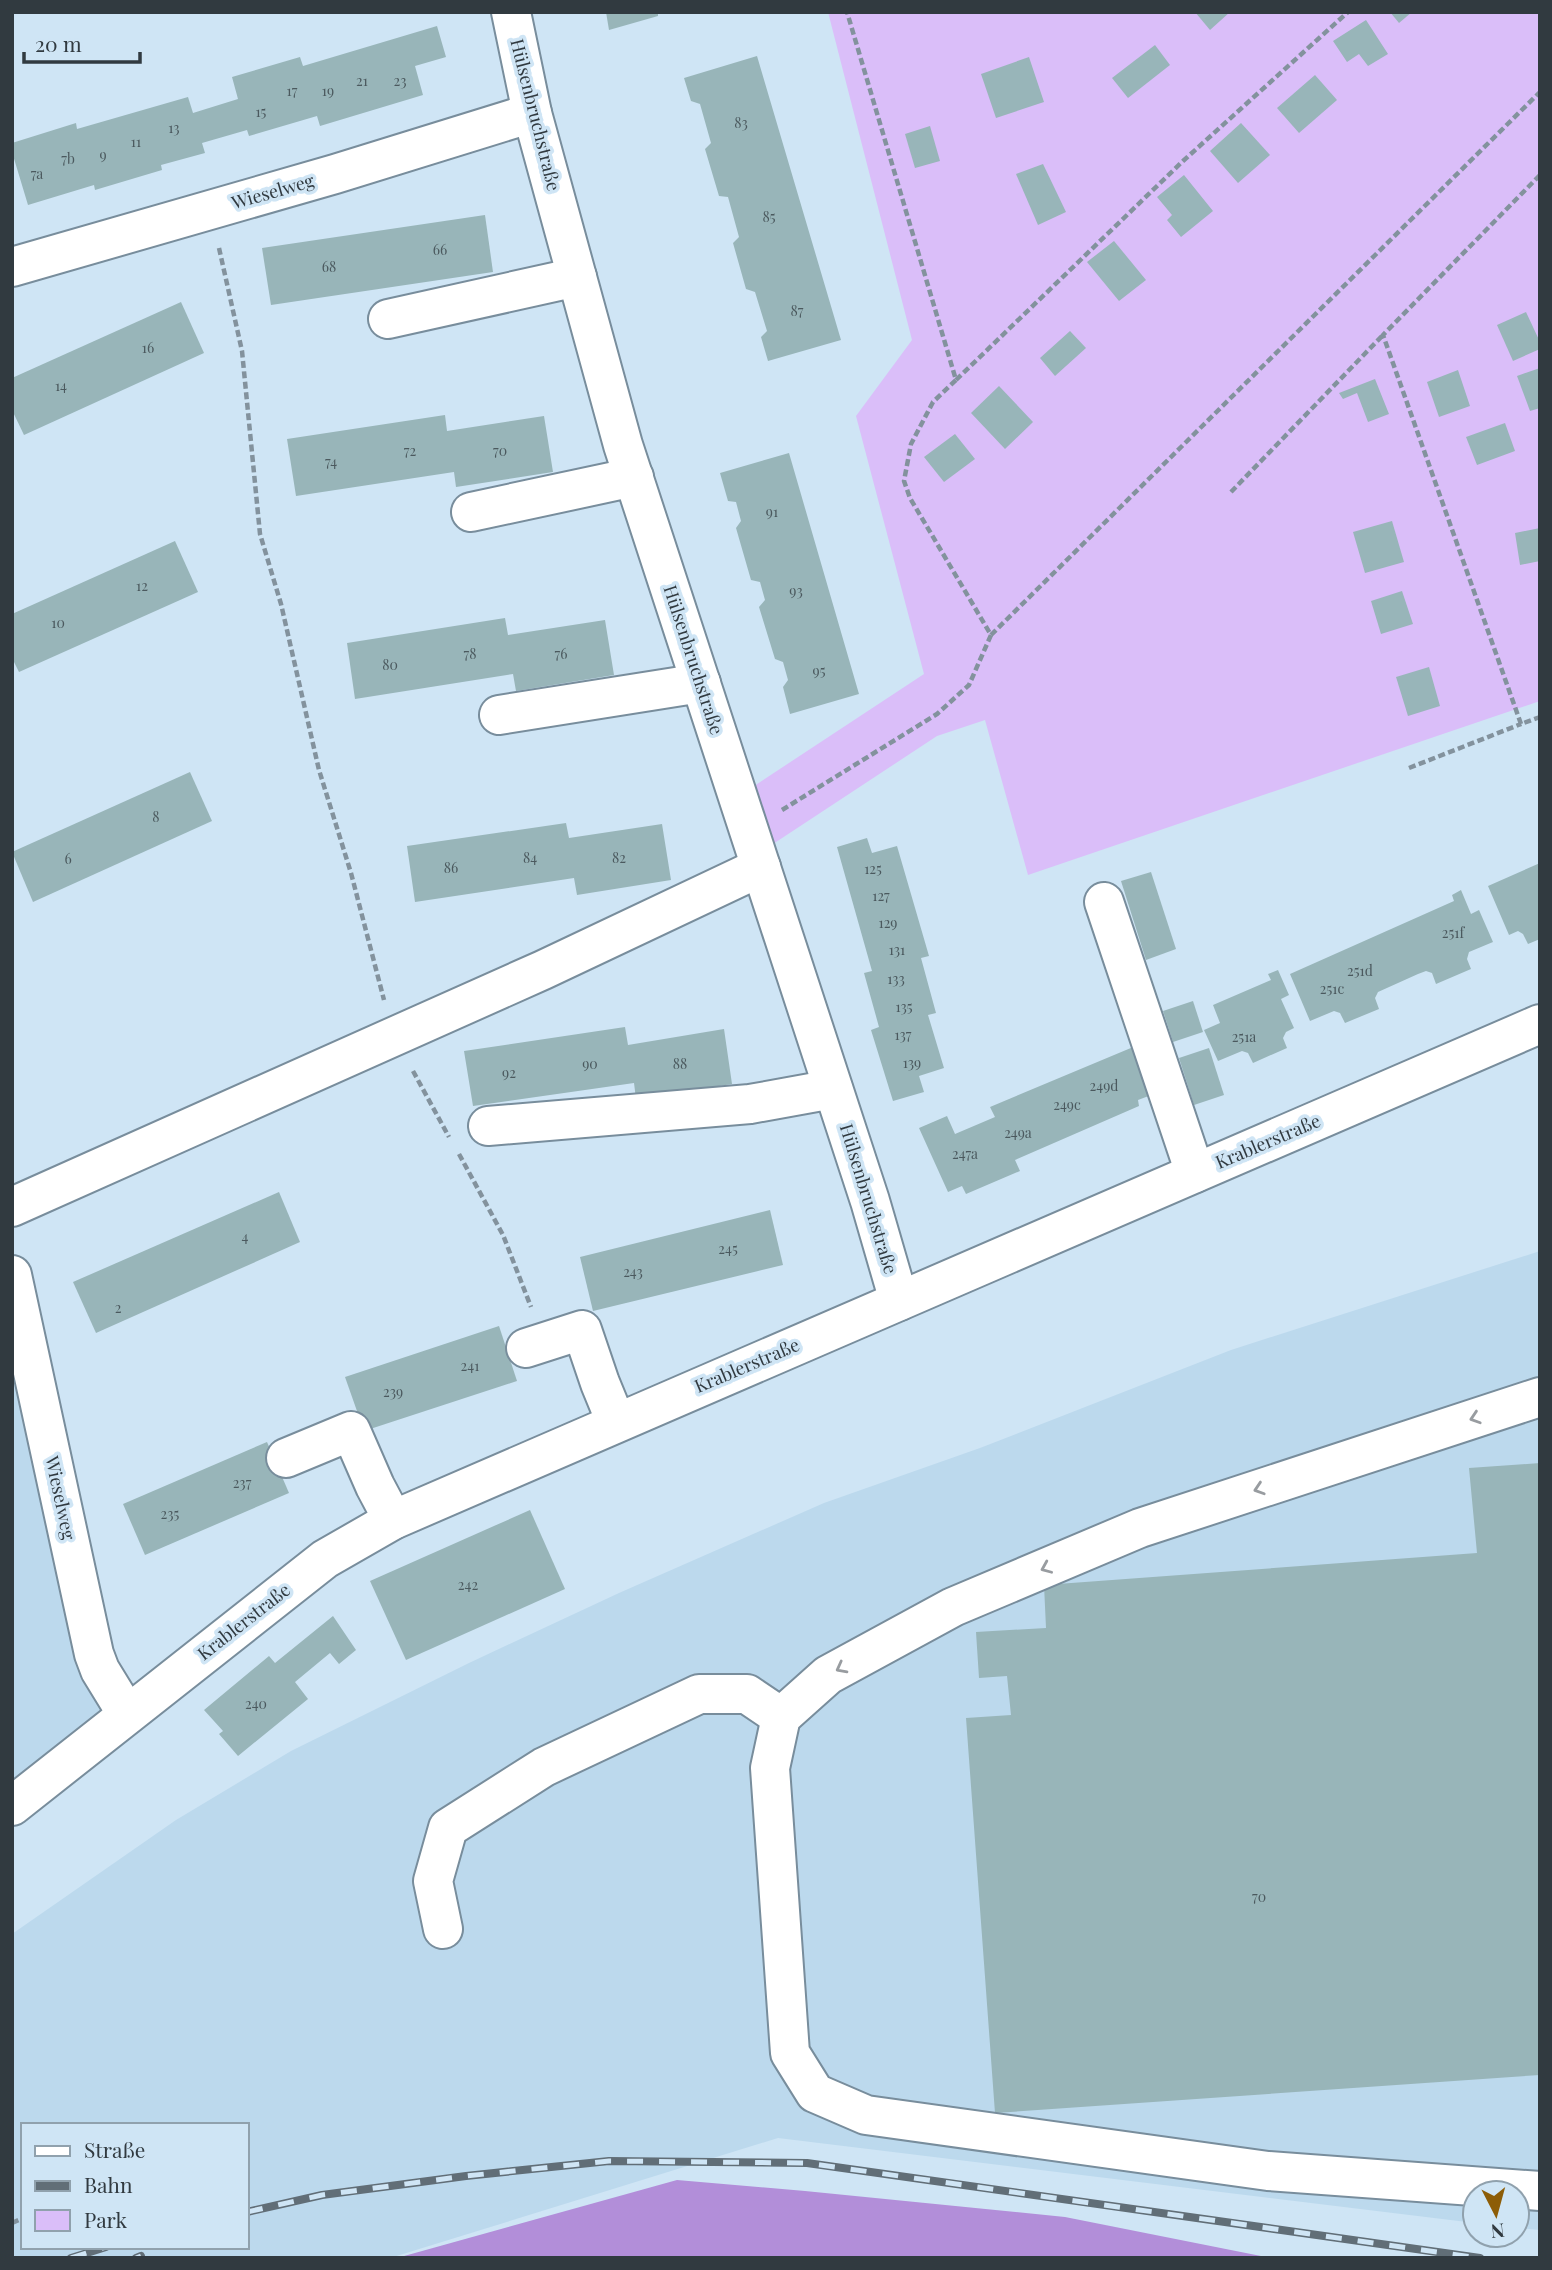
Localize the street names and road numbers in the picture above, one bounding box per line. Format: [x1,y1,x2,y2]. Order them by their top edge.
street label: Hülsenbruchstraße [505,36,566,193]
street label: Wieselweg [228,168,317,215]
street label: Hülsenbruchstraße [658,582,729,738]
street label: Krablerstraße [1211,1108,1324,1174]
street label: Hülsenbruchstraße [835,1121,903,1277]
street label: Krablerstraße [690,1332,803,1398]
street label: Wieselweg [40,1453,82,1542]
street label: Krablerstraße [192,1577,295,1665]

